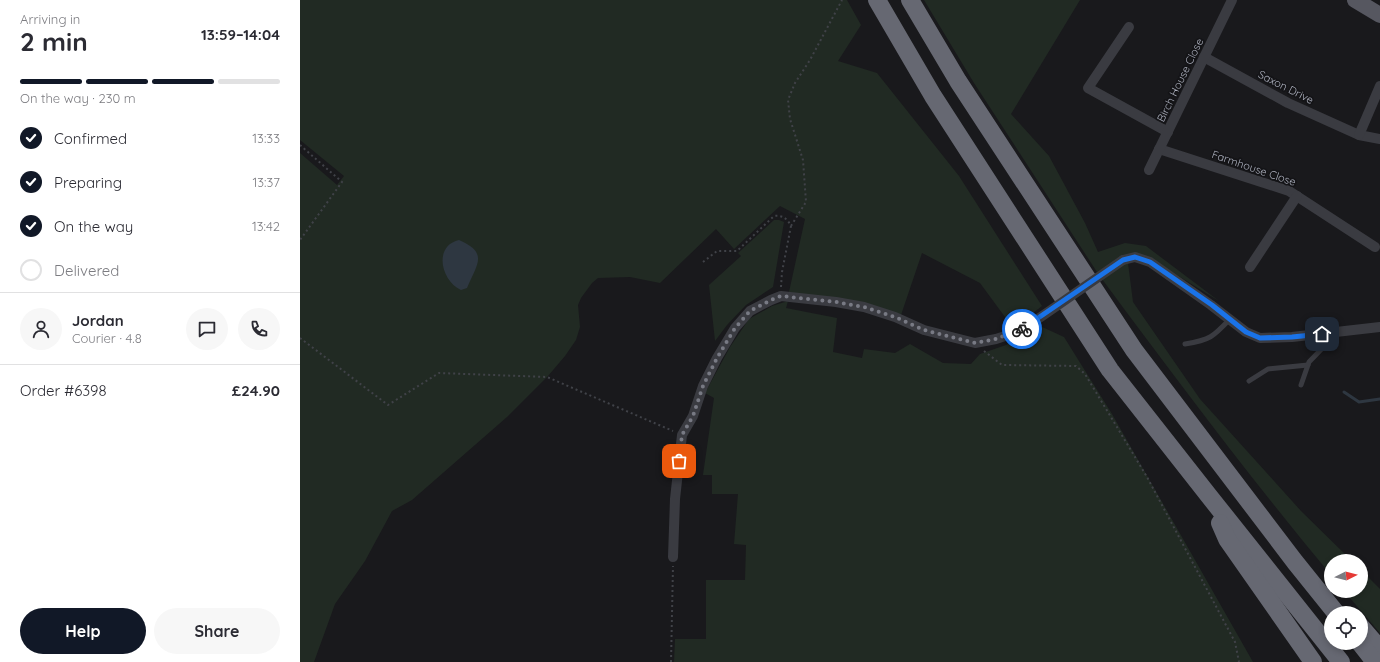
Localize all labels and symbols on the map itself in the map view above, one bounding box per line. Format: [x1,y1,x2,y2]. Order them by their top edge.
street label: Birch House Close [1154,36,1206,124]
street label: Saxon Drive [1256,67,1316,107]
street label: Farmhouse Close [1210,147,1298,189]
courier [1002,309,1042,349]
pin [1305,317,1339,351]
pin [662,444,696,478]
north arrow [1324,554,1368,598]

